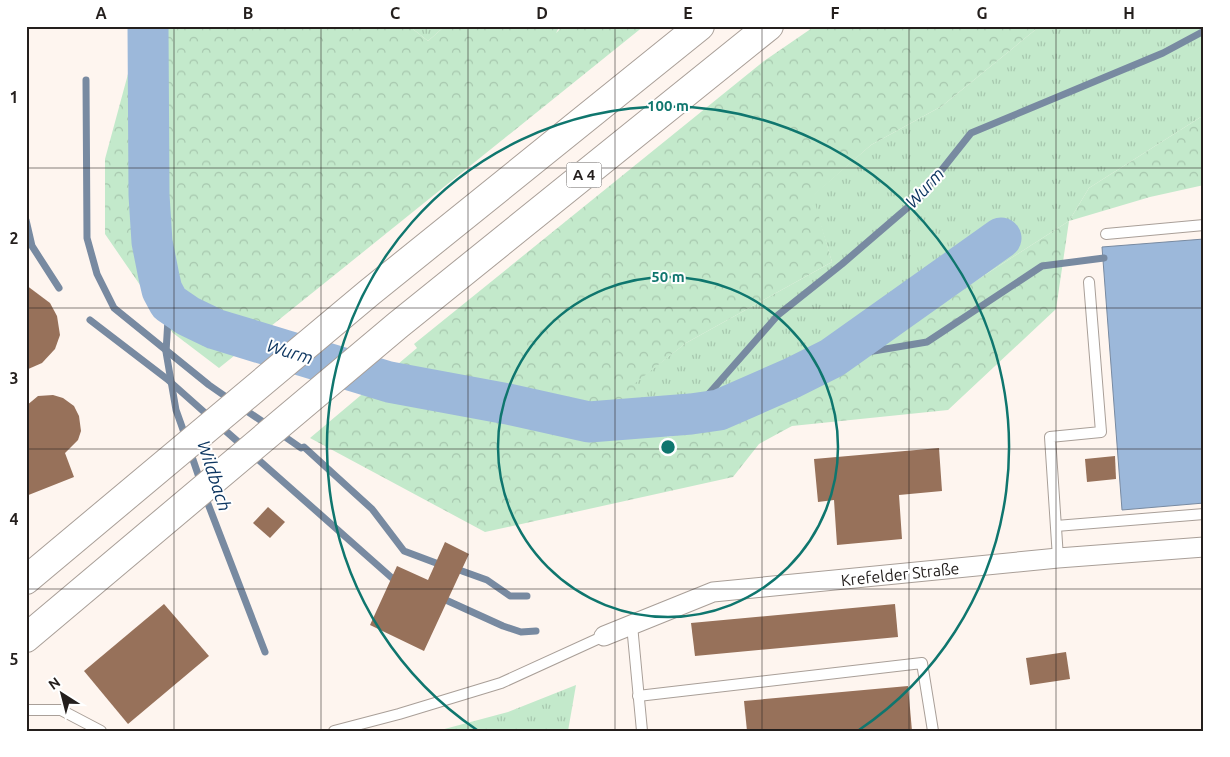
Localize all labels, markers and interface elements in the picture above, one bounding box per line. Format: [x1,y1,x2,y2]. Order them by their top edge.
text: A [95,4,107,22]
text: B [243,4,253,22]
text: C [390,4,400,22]
text: D [536,4,548,22]
text: E [683,4,693,22]
text: F [831,4,840,22]
text: G [976,4,988,22]
text: H [1123,4,1135,22]
text: 1 [9,88,19,106]
text: 100 m [647,97,689,114]
road number: A 4 [566,162,602,188]
water label: Wurm [901,163,948,212]
text: 2 [9,229,19,247]
text: 50 m [651,268,685,285]
water label: Wurm [265,335,316,368]
text: 3 [9,369,19,387]
water label: Wildbach [194,438,236,514]
centre of rings [659,438,677,456]
text: 4 [9,510,19,528]
street label: Krefelder Straße [840,559,960,589]
text: 5 [9,650,19,668]
north arrow [38,670,88,720]
text: N [45,674,63,693]

